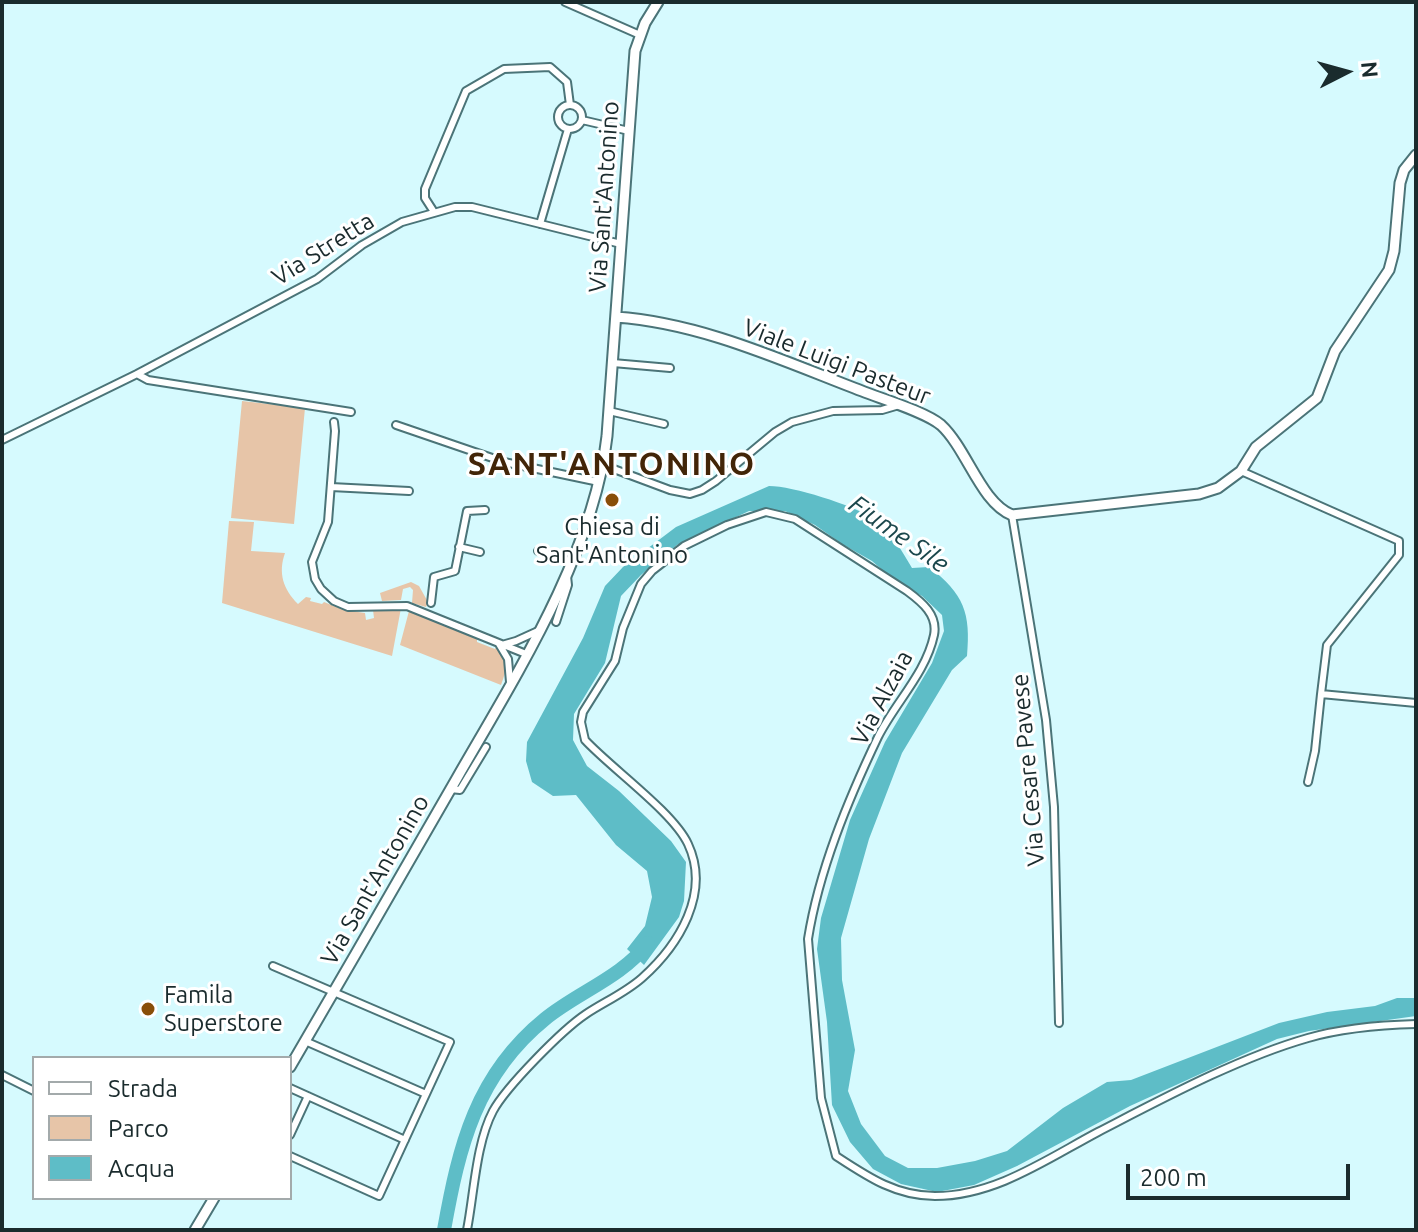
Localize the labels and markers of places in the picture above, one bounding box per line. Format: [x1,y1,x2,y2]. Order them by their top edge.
marker: Chiesa di Sant'Antonino [603,491,621,509]
place label: Chiesa di Sant'Antonino [536,513,688,569]
place label: Famila Superstore [164,981,283,1037]
marker: Famila Superstore [139,1000,157,1018]

